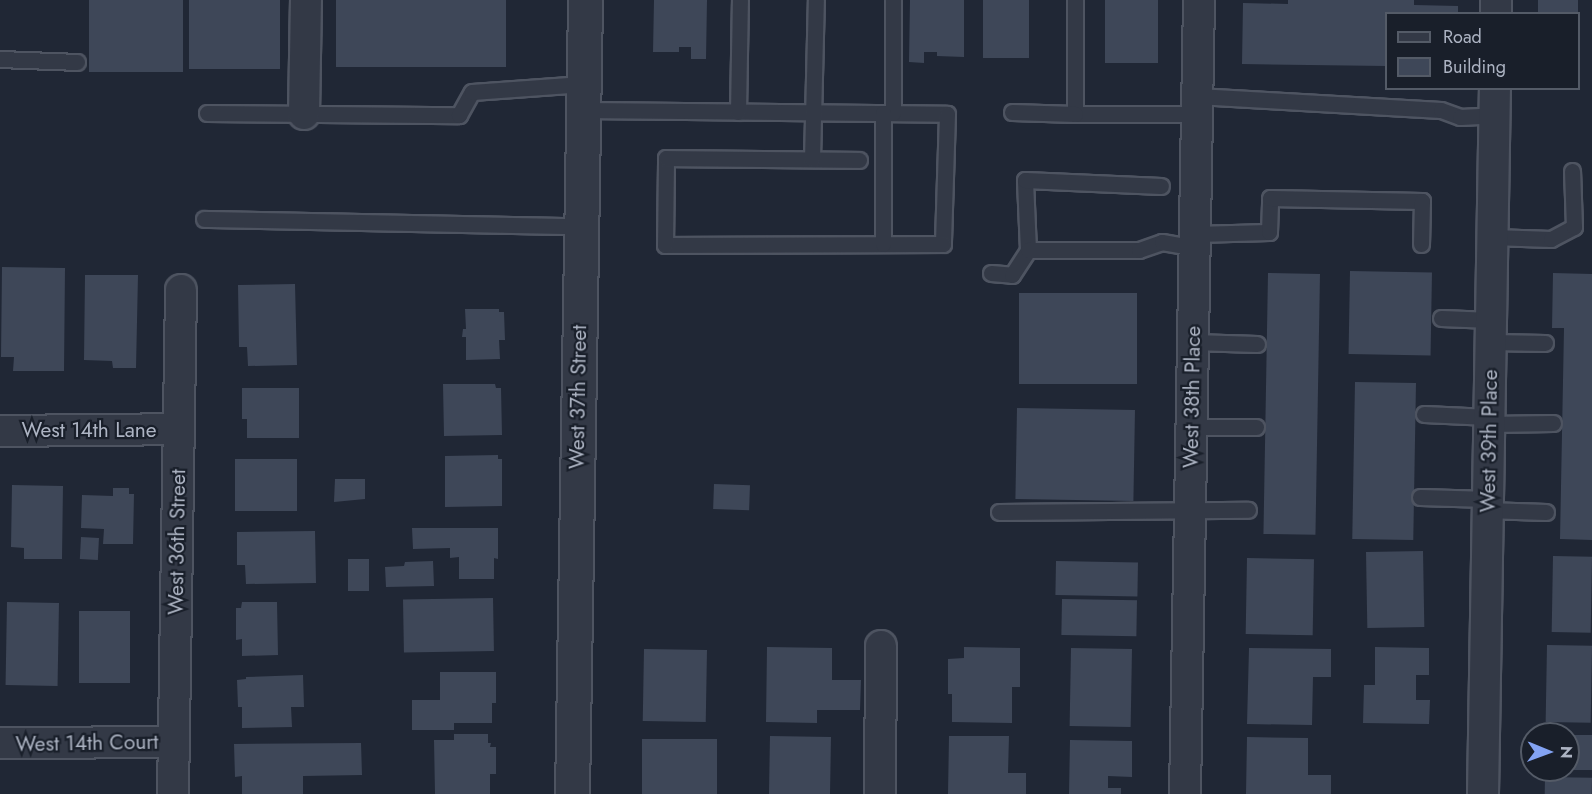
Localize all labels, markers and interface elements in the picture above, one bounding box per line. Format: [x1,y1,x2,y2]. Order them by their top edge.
legend [1385,12,1580,90]
text: Road [1443,24,1482,50]
text: Building [1443,54,1506,80]
street label: West 37th Street [564,325,592,469]
street label: West 38th Place [1178,326,1206,468]
street label: West 39th Place [1475,369,1503,513]
street label: West 14th Lane [21,417,157,443]
street label: West 36th Street [163,469,191,615]
north arrow [1520,722,1580,782]
street label: West 14th Court [15,729,159,757]
text: N [1555,746,1578,759]

